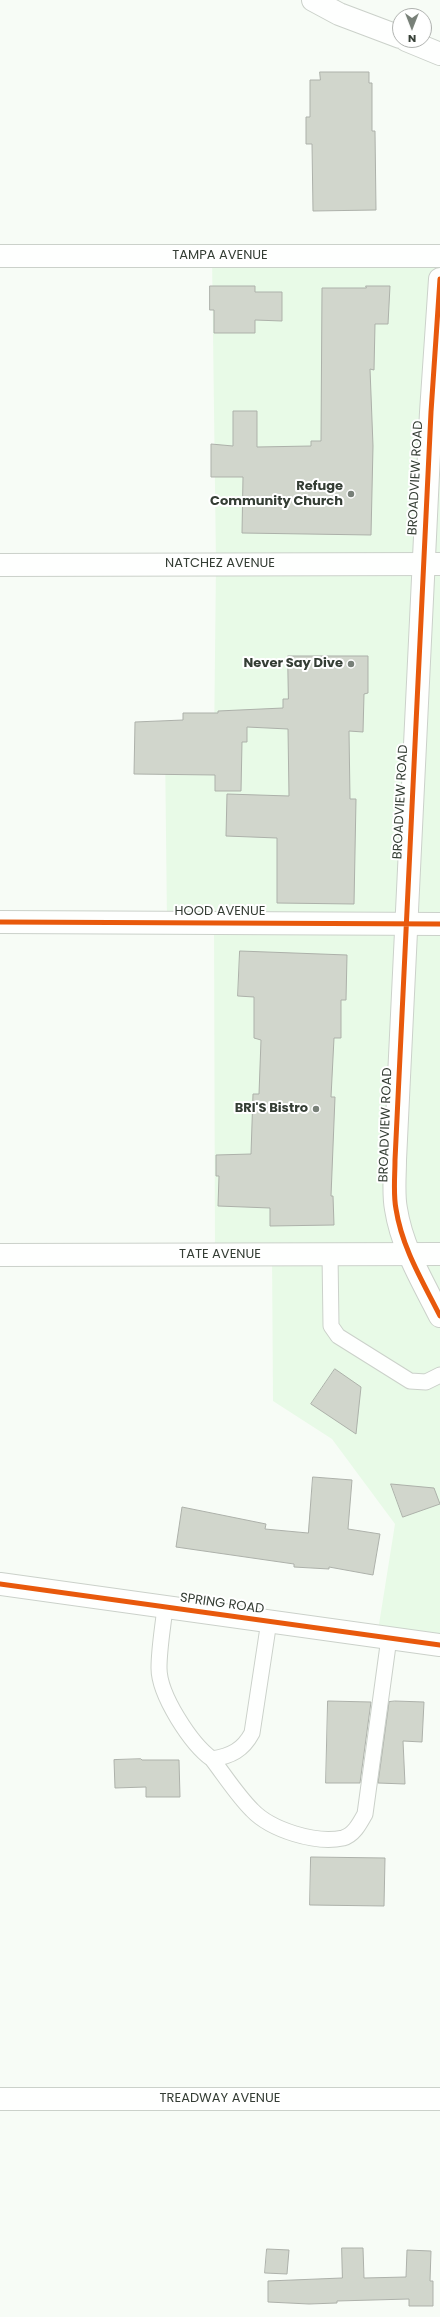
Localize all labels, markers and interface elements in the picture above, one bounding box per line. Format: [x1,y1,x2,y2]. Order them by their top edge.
north arrow [392,8,432,48]
text: N [408,31,416,47]
street label: TAMPA AVENUE [172,248,268,264]
street label: BROADVIEW ROAD [405,420,427,536]
place label: Refuge Community Church [210,479,343,510]
marker: Refuge Community Church [346,489,356,499]
street label: NATCHEZ AVENUE [165,556,275,572]
place label: Never Say Dive [244,656,343,672]
marker: Never Say Dive [346,659,356,669]
street label: BROADVIEW ROAD [390,744,412,860]
street label: HOOD AVENUE [175,904,265,920]
street label: BROADVIEW ROAD [376,1067,396,1183]
place label: BRI'S Bistro [235,1101,308,1117]
marker: BRI'S Bistro [311,1104,321,1114]
street label: TATE AVENUE [179,1247,261,1263]
street label: SPRING ROAD [179,1590,265,1618]
street label: TREADWAY AVENUE [160,2091,280,2107]

